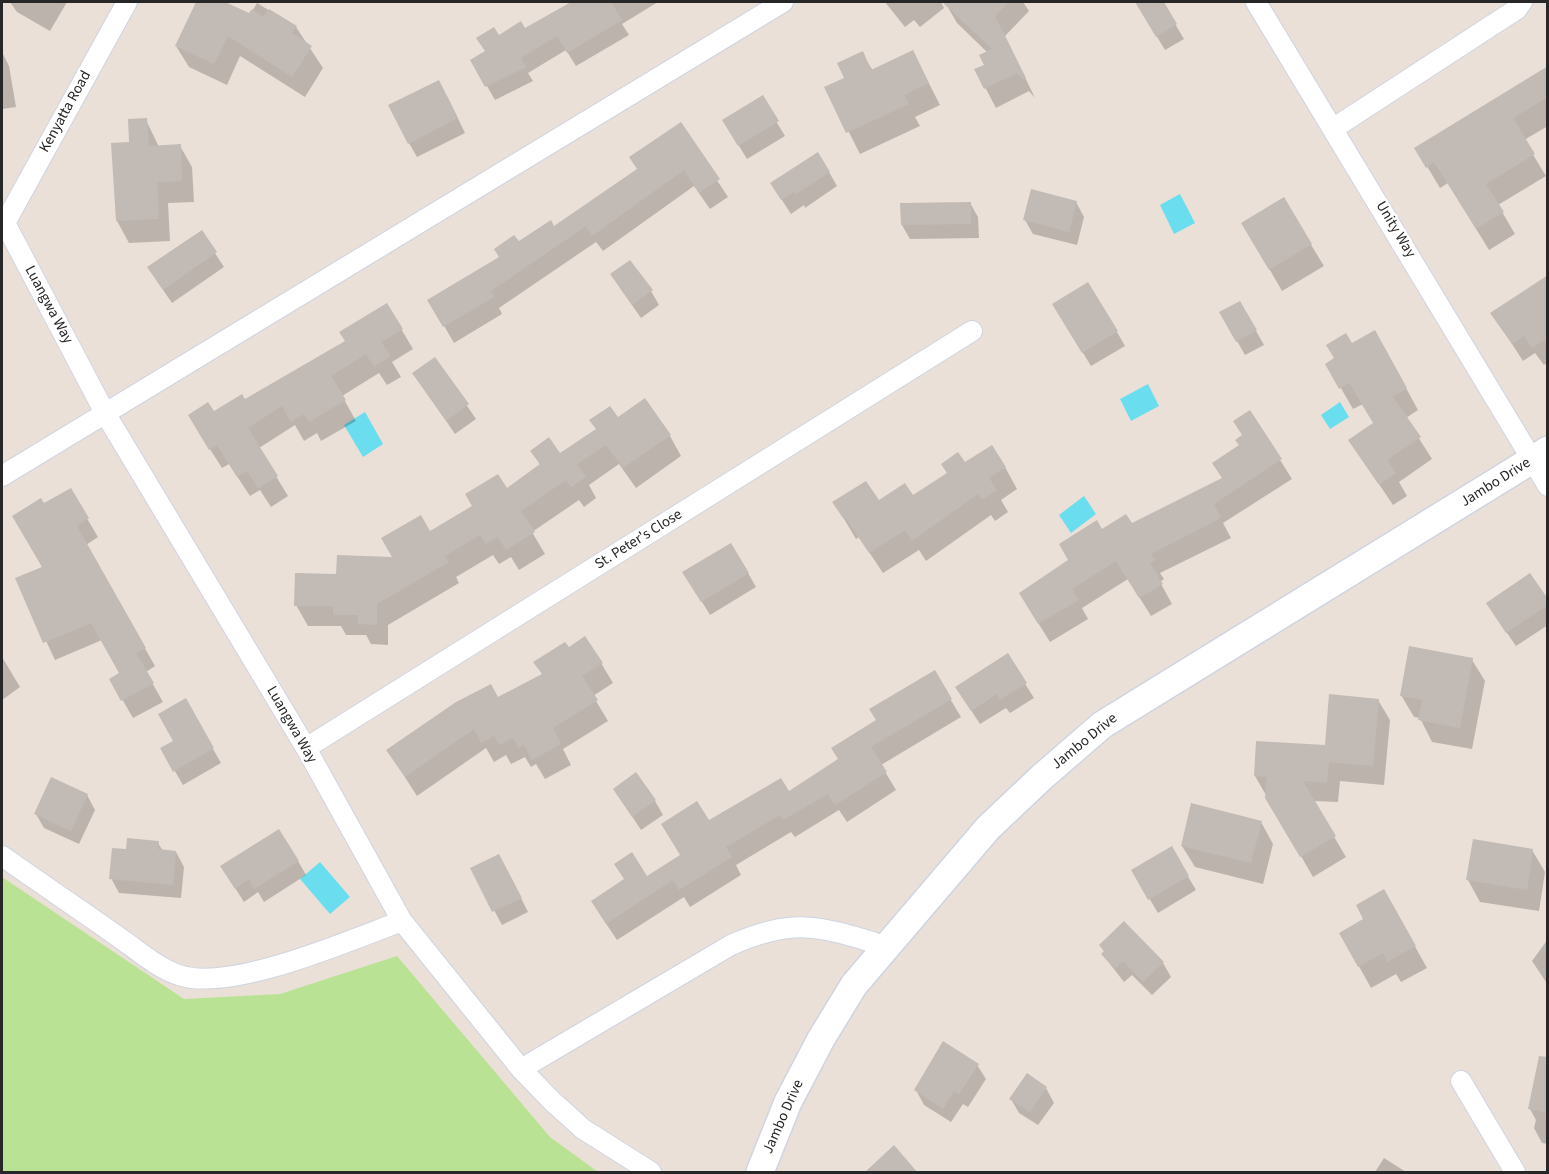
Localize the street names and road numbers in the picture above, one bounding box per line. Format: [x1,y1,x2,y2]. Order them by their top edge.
street label: Kenyatta Road [36,68,96,156]
street label: Unity Way [1371,198,1419,262]
street label: Luangwa Way [20,263,76,347]
street label: Jambo Drive [1458,454,1534,512]
street label: St. Peter's Close [592,506,686,574]
street label: Luangwa Way [262,683,320,767]
street label: Jambo Drive [1049,710,1121,774]
street label: Jambo Drive [760,1077,808,1157]

